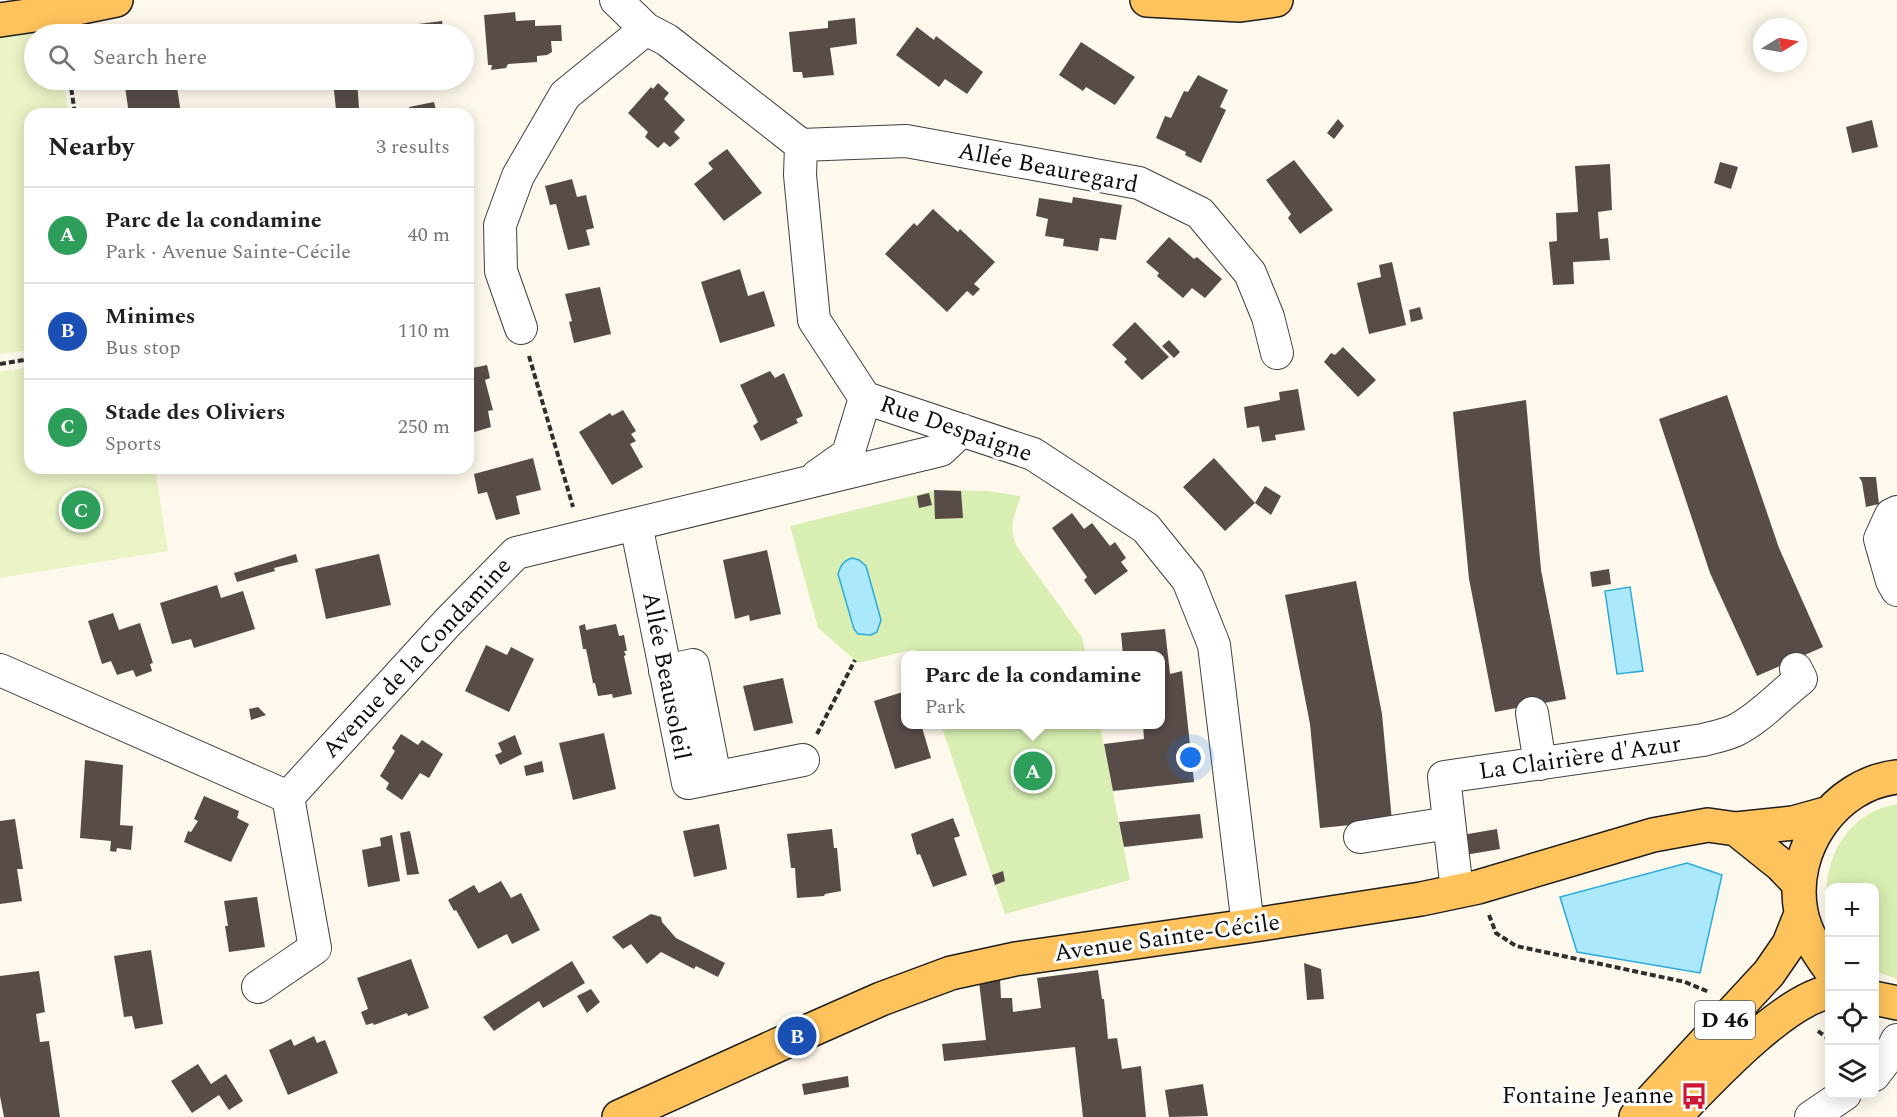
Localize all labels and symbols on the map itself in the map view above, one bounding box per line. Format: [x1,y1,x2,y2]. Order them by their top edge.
north arrow [1753,18,1807,72]
street label: Allée Beauregard [955,133,1141,203]
street label: Rue Despaigne [875,386,1037,472]
pin: C [62,488,100,532]
street label: Avenue de la Condamine [314,549,520,767]
street label: Allée Beausoleil [632,589,700,763]
street label: La Clairière d'Azur [1477,726,1683,790]
your location [1176,743,1205,772]
pin: A [1014,748,1052,794]
street label: Avenue Sainte-Cécile [1052,904,1282,972]
road number: D 46 [1695,1001,1755,1039]
pin: B [778,1014,816,1058]
place label: Fontaine Jeanne [1502,1078,1674,1114]
bus stop icon: Fontaine Jeanne [1679,1081,1709,1111]

